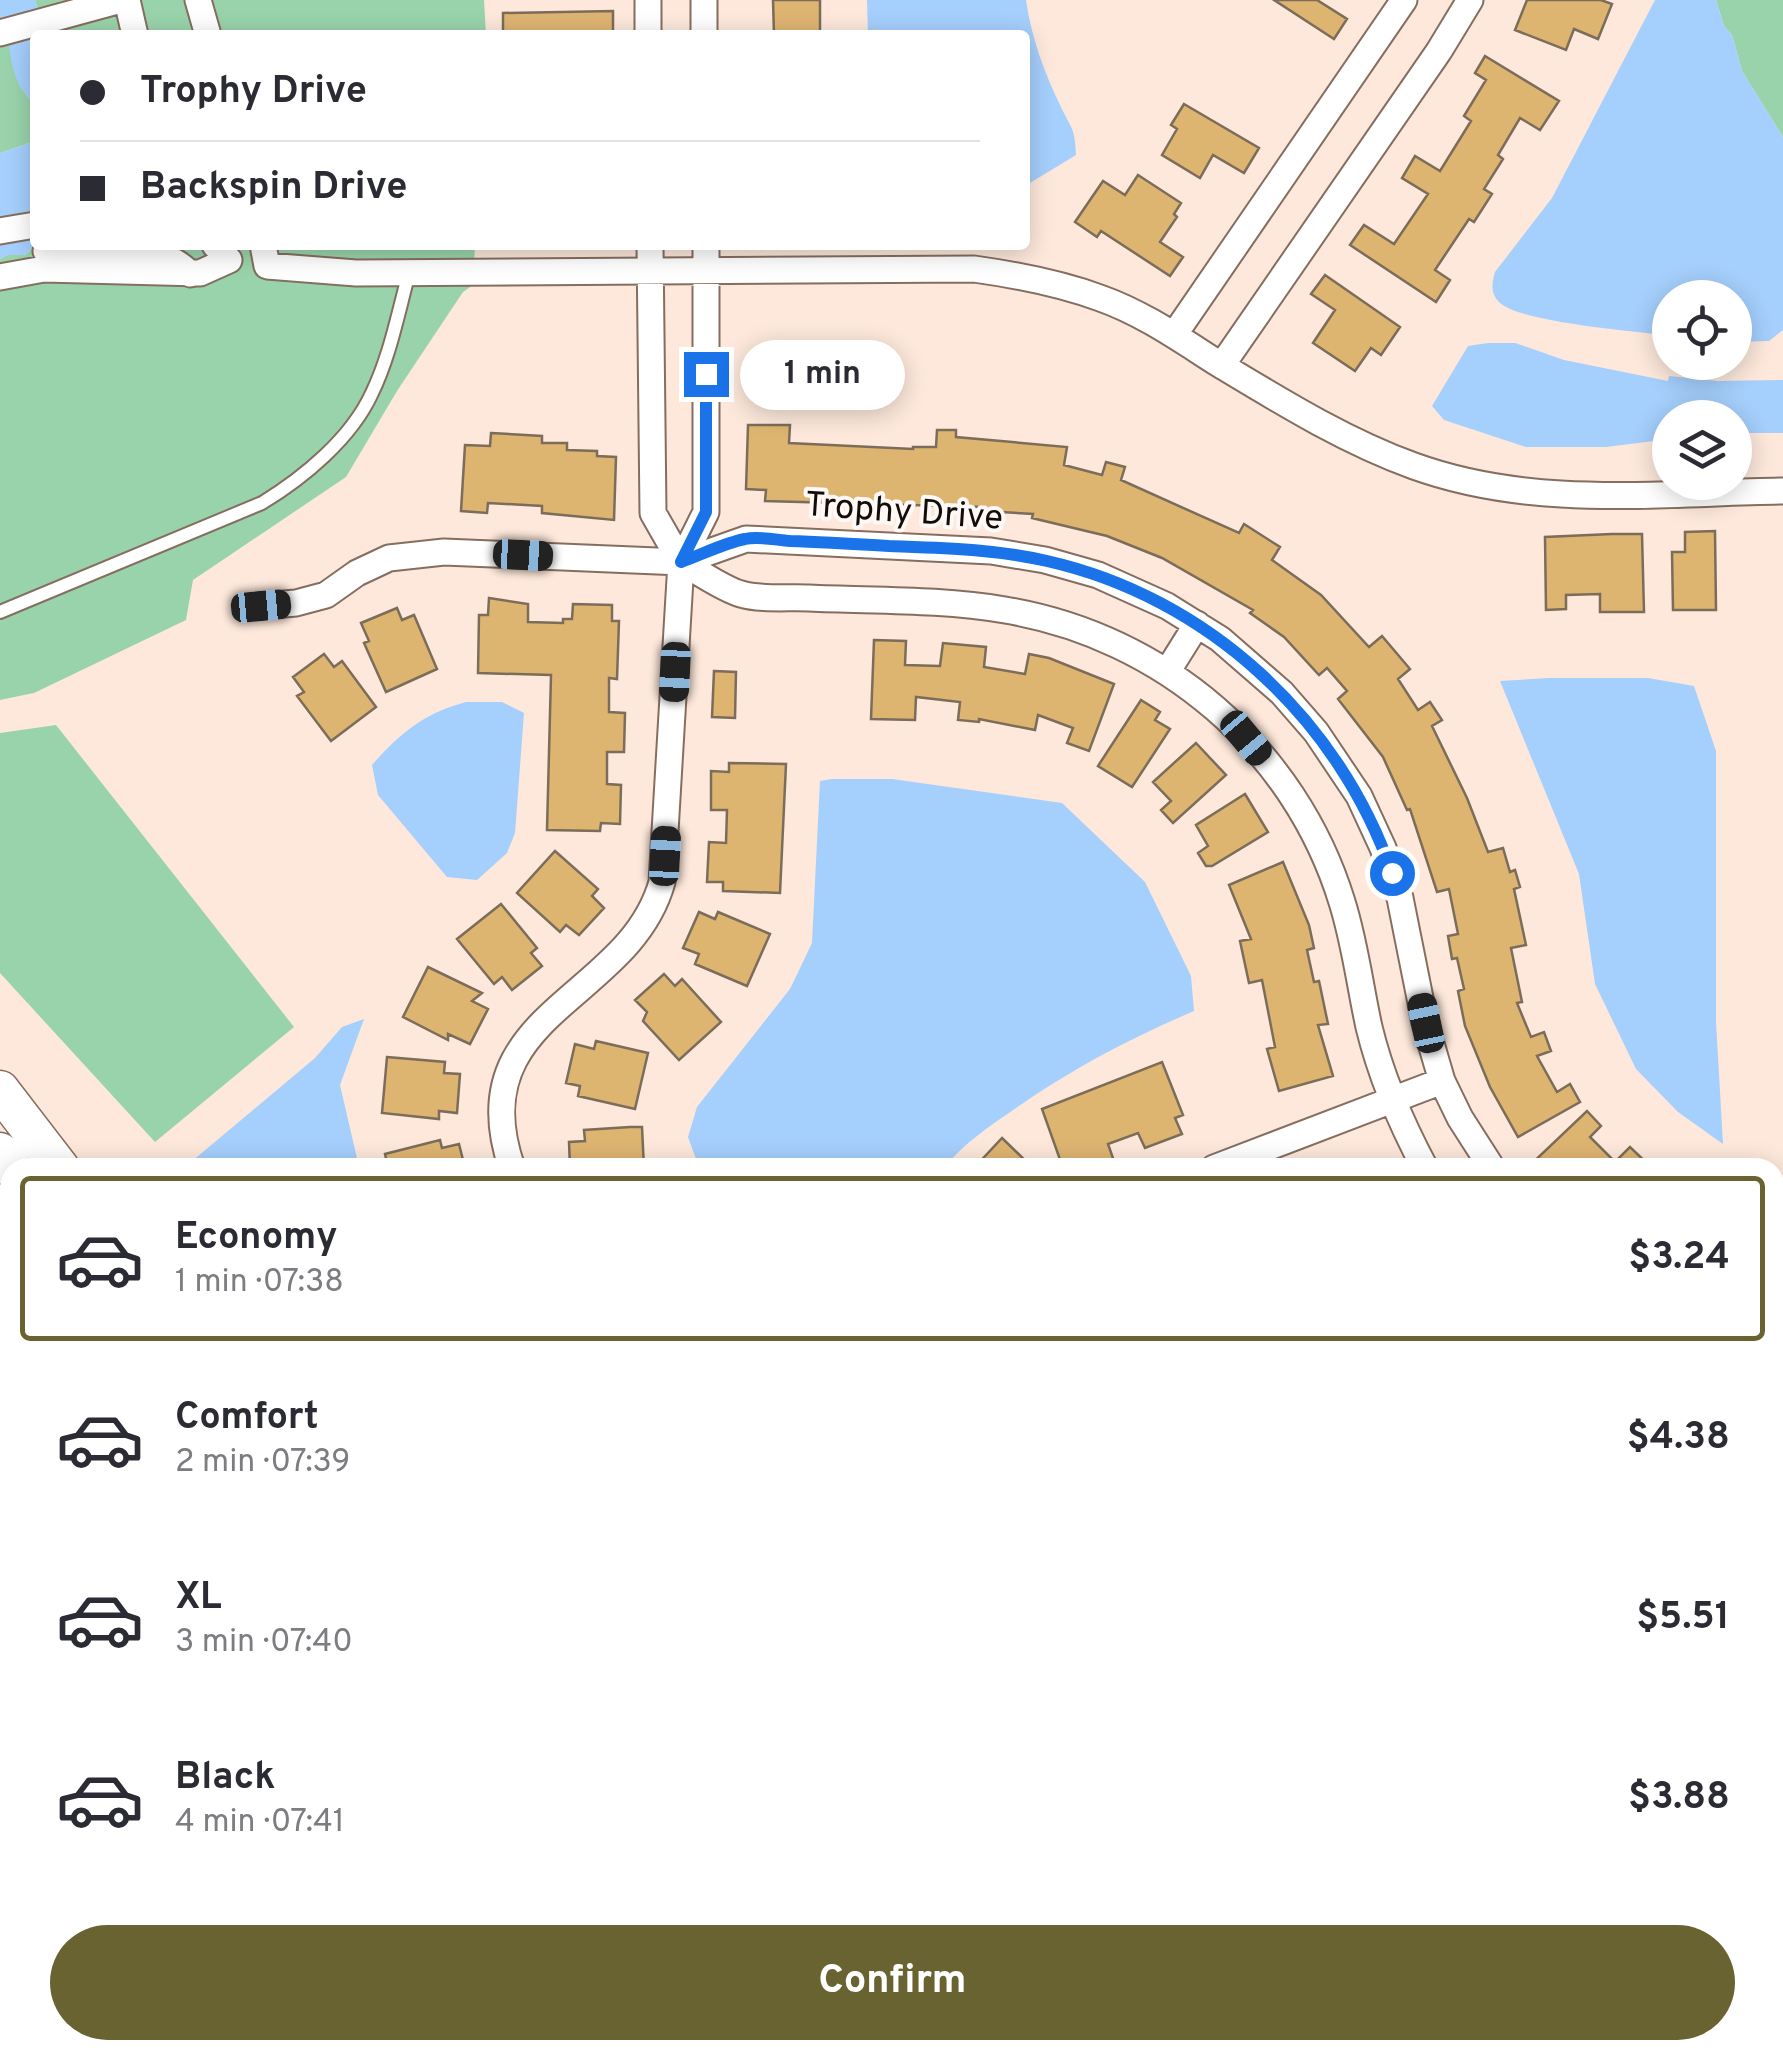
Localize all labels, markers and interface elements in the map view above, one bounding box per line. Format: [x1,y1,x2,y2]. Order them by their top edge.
text: Trophy Drive [140,68,367,117]
text: Backspin Drive [140,164,408,213]
map controls [1652,280,1752,500]
button: locate [1652,280,1752,380]
callout: 1 min [741,339,906,409]
route end [684,352,729,397]
text: 1 min [784,355,861,395]
button: layers [1652,400,1752,500]
street label: Trophy Drive [803,484,1005,542]
car [492,538,554,572]
car [230,588,292,624]
car [658,641,692,703]
car [1215,705,1277,771]
car [648,825,682,887]
route start [1370,851,1415,896]
car [1405,991,1447,1055]
icon: car [55,1214,145,1304]
text: Economy [175,1214,337,1263]
text: $3.24 [1628,1234,1730,1283]
text: 1 min · 07:38 [175,1263,344,1303]
icon: car [55,1394,145,1484]
text: Comfort [175,1394,319,1443]
text: $4.38 [1627,1414,1730,1463]
text: 2 min · 07:39 [175,1443,350,1483]
icon: car [55,1574,145,1664]
text: XL [175,1574,222,1623]
text: $5.51 [1636,1594,1730,1643]
text: 3 min · 07:40 [175,1623,353,1663]
icon: car [55,1754,145,1844]
text: Black [175,1754,275,1803]
text: $3.88 [1628,1774,1730,1823]
text: 4 min · 07:41 [175,1803,345,1843]
button: Confirm [50,1925,1735,2040]

